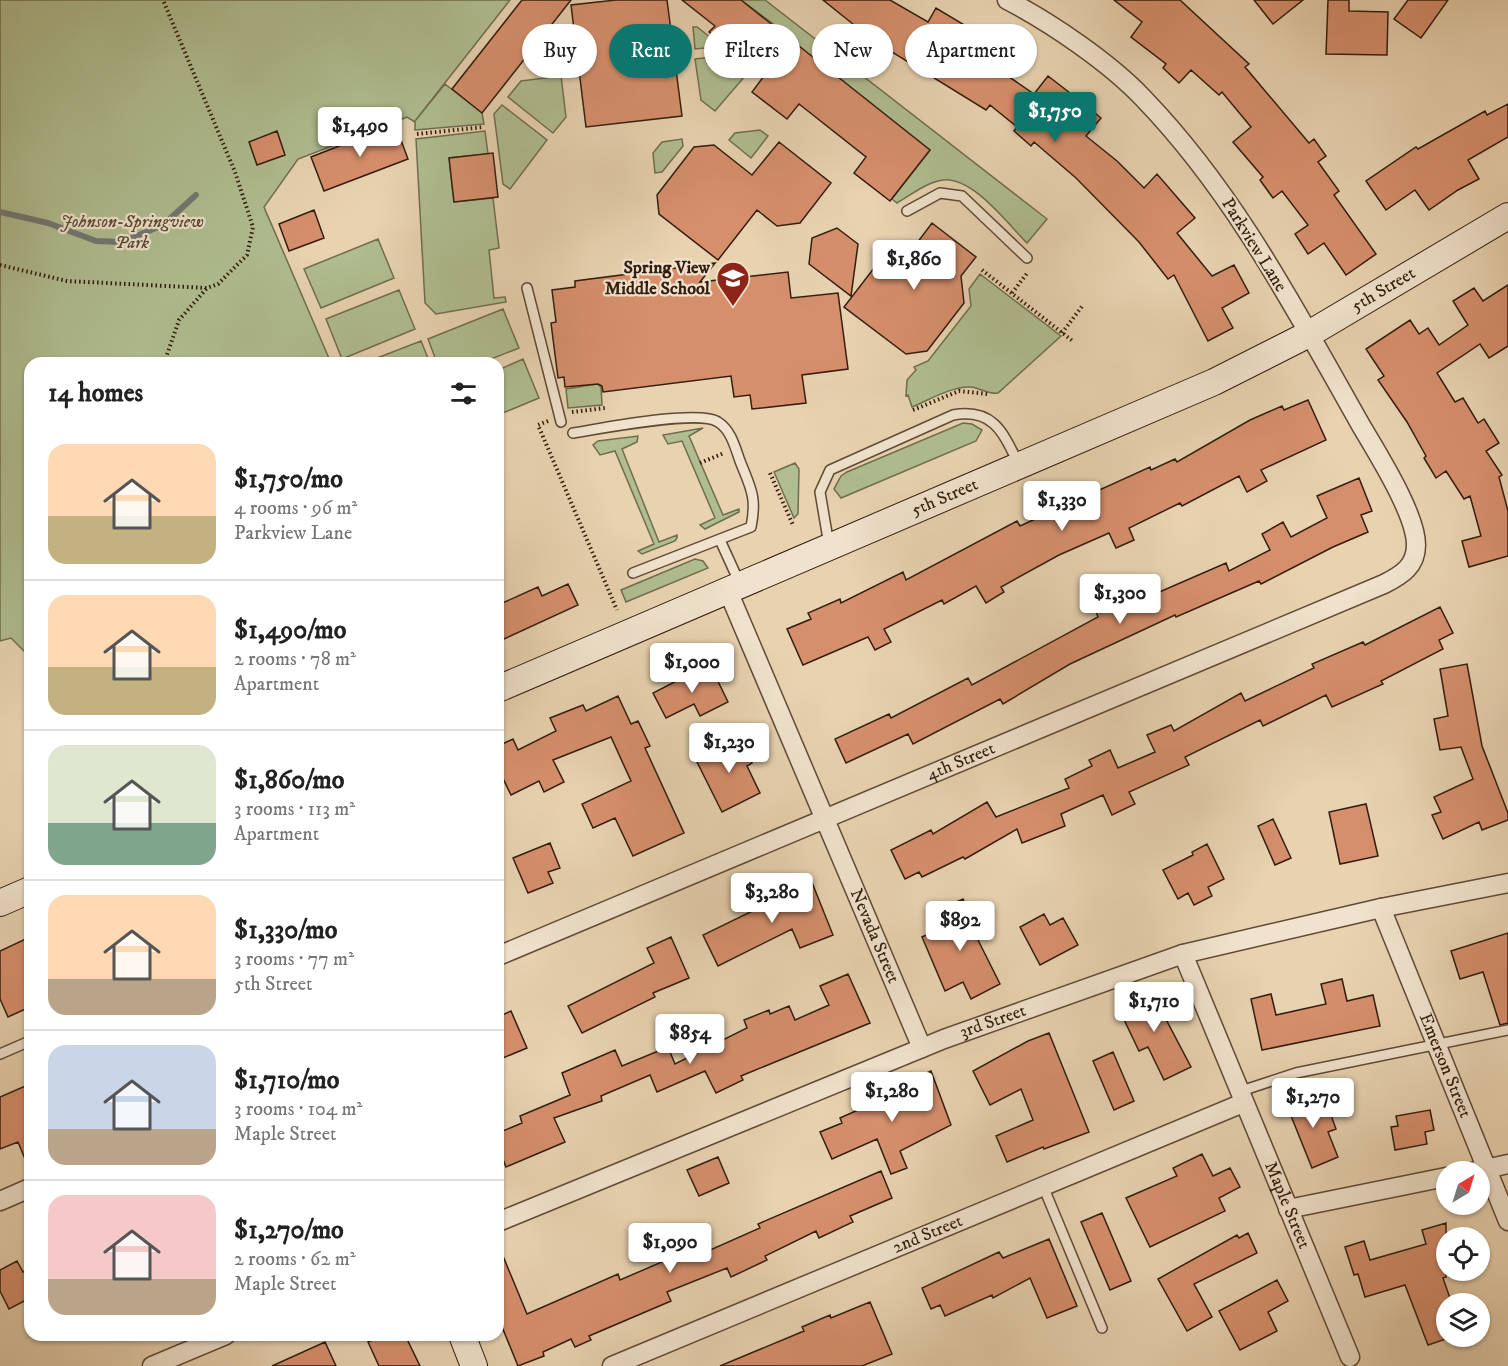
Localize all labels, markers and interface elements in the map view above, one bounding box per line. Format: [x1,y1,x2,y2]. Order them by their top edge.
chip: Buy [522,24,597,78]
chip: Rent [609,24,692,78]
chip: Filters [704,24,800,78]
chip: New [812,24,893,78]
chip: Apartment [905,24,1037,78]
pin: $1,750 [1006,92,1104,143]
text: $1,750 [1028,99,1082,124]
pin: $1,490 [311,107,409,158]
text: $1,490 [332,114,388,139]
street label: Parkview Lane [1216,194,1292,296]
park label: Johnson-Springview Park [60,211,204,254]
pin: $1,860 [865,240,963,291]
text: $1,860 [887,247,941,272]
place label: Spring View Middle School [605,257,711,300]
school or university icon: Spring View Middle School [715,260,751,307]
street label: 5th Street [1347,262,1420,317]
text: 14 homes [48,377,143,410]
icon: filters [447,377,480,410]
text: $1,750/mo [234,463,343,496]
icon: home [96,468,168,540]
street label: 5th Street [908,473,982,522]
pin: $1,330 [1013,481,1111,532]
text: $1,330 [1037,488,1087,513]
text: 4 rooms · 96 m² [234,496,357,521]
text: Parkview Lane [234,521,352,546]
pin: $1,300 [1071,574,1169,625]
text: $1,300 [1094,581,1146,606]
text: $1,490/mo [234,614,346,647]
icon: home [96,619,168,691]
pin: $1,000 [643,643,741,694]
text: 2 rooms · 78 m² [234,647,356,672]
text: $1,000 [664,650,720,675]
text: Apartment [234,672,319,697]
pin: $1,230 [680,723,778,774]
text: $1,230 [703,730,755,755]
street label: 4th Street [923,737,999,786]
text: $1,860/mo [234,764,344,797]
icon: home [96,769,168,841]
text: 3 rooms · 113 m² [234,797,355,822]
text: Apartment [234,822,319,847]
pin: $3,280 [723,873,821,924]
text: $3,280 [745,880,799,905]
street label: Nevada Street [845,886,904,987]
pin: $892 [924,901,996,952]
text: $892 [940,908,980,933]
text: $1,330/mo [234,914,337,947]
icon: home [96,919,168,991]
text: 3 rooms · 77 m² [234,947,354,972]
text: 5th Street [234,972,312,997]
pin: $1,710 [1105,982,1203,1033]
text: $1,710 [1129,989,1179,1014]
street label: 3rd Street [957,1000,1029,1043]
street label: Emerson Street [1414,1010,1476,1121]
pin: $854 [654,1014,726,1065]
text: $854 [669,1021,711,1046]
text: $1,710/mo [234,1064,339,1097]
icon: home [96,1069,168,1141]
pin: $1,280 [843,1072,941,1123]
pin: $1,270 [1264,1078,1362,1129]
text: $1,280 [865,1079,919,1104]
text: $1,270 [1286,1085,1340,1110]
text: 3 rooms · 104 m² [234,1097,362,1122]
text: Maple Street [234,1122,337,1147]
street label: Maple Street [1259,1158,1315,1252]
north arrow [1436,1161,1490,1215]
map controls [1436,1161,1490,1347]
street label: 2nd Street [889,1210,966,1259]
text: $1,270/mo [234,1214,344,1247]
icon: home [96,1219,168,1291]
pin: $1,090 [621,1223,719,1274]
button: locate [1436,1227,1490,1281]
text: $1,090 [642,1230,698,1255]
text: 2 rooms · 62 m² [234,1247,356,1272]
text: Maple Street [234,1272,337,1297]
button: layers [1436,1293,1490,1347]

